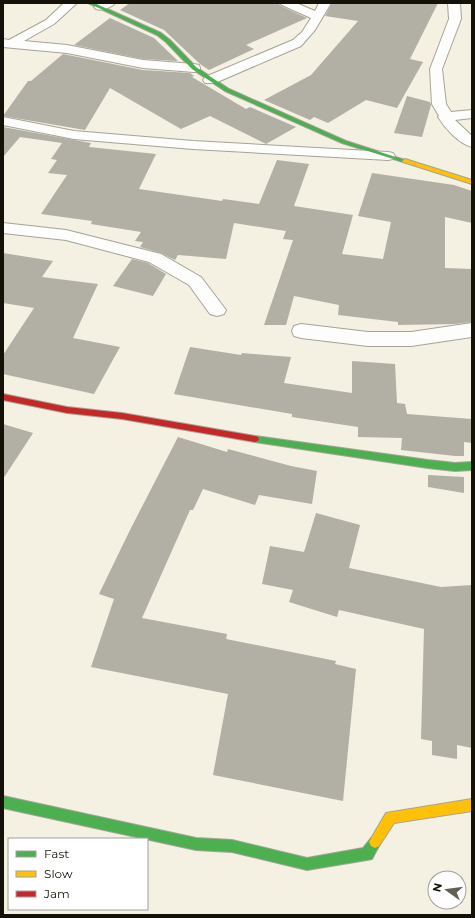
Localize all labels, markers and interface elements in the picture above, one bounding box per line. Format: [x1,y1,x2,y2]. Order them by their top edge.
legend [8,838,148,910]
text: Fast [44,846,69,861]
text: Slow [44,866,73,881]
north arrow [427,870,467,910]
text: N [429,882,445,894]
text: Jam [43,886,70,901]

